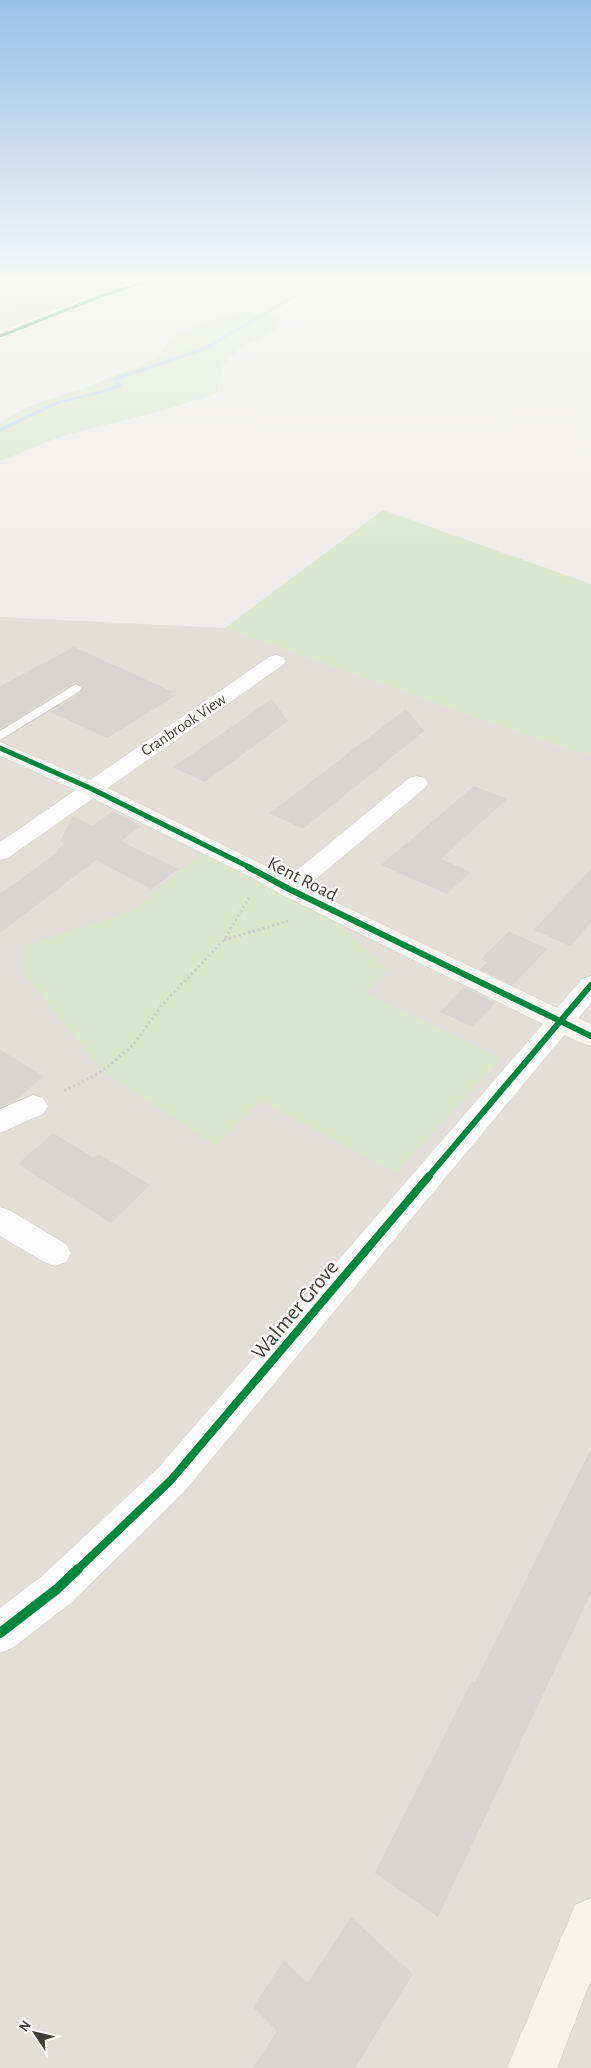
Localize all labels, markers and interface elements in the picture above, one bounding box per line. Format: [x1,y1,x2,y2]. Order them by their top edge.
street label: Cranbrook View [138,691,229,759]
street label: Kent Road [264,854,340,905]
street label: Walmer Grove [247,1256,342,1363]
north arrow [10,2008,60,2058]
text: N [17,2018,34,2034]

